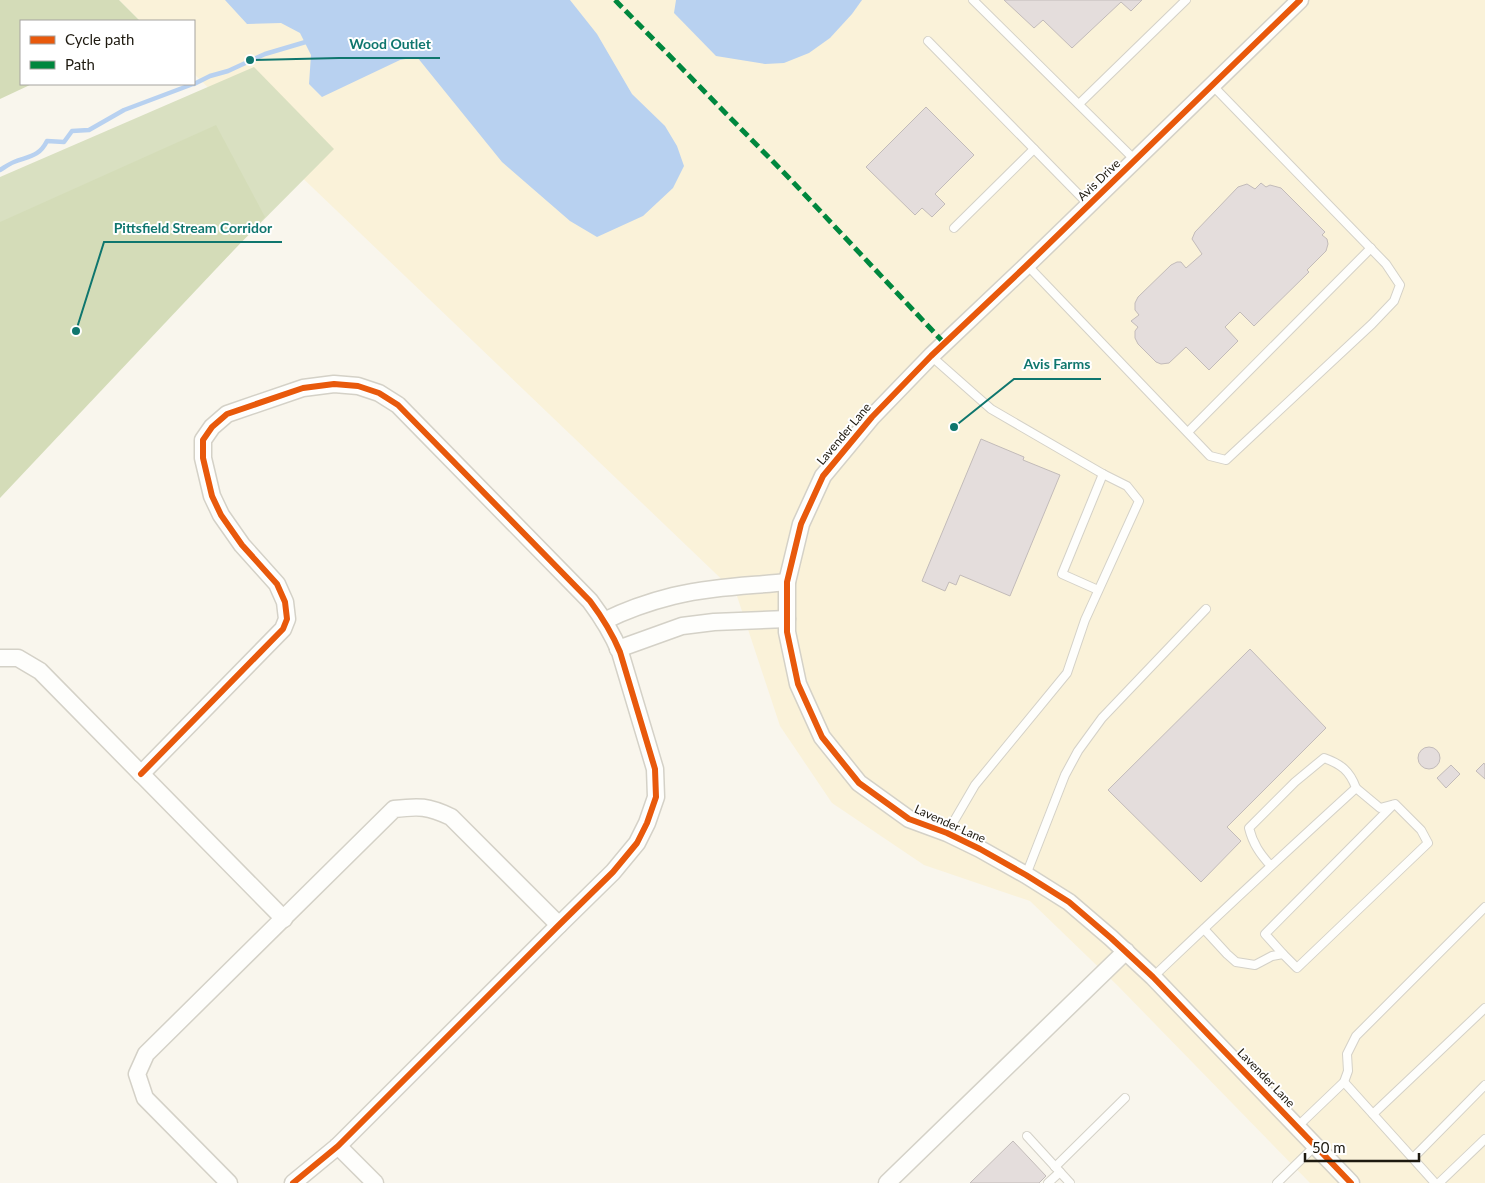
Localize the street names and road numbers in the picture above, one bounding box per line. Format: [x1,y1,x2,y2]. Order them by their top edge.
street label: Avis Drive [1074,156,1123,204]
street label: Lavender Lane [813,400,874,468]
street label: Lavender Lane [912,801,988,846]
street label: Lavender Lane [1234,1045,1298,1110]

